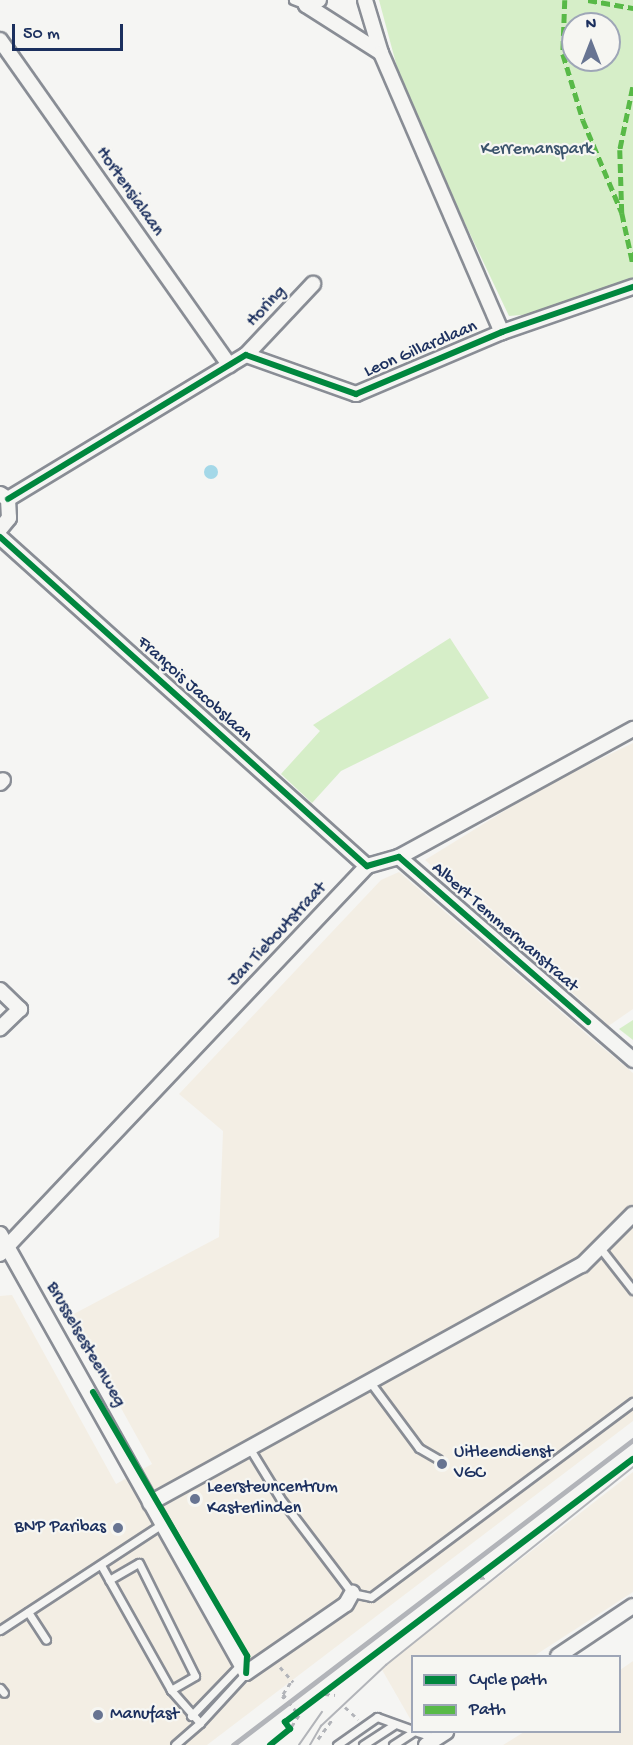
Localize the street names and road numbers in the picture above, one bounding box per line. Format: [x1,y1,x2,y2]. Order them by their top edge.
street label: Hortensialaan [90,143,168,241]
street label: Horing [243,282,291,332]
street label: Leon Gillardlaan [361,316,481,384]
street label: François Jacobslaan [132,632,256,748]
street label: Albert Temmermanstraat [426,858,582,998]
street label: Jan Tieboutstraat [224,878,332,992]
street label: Brusselsesteenweg [40,1279,130,1411]

